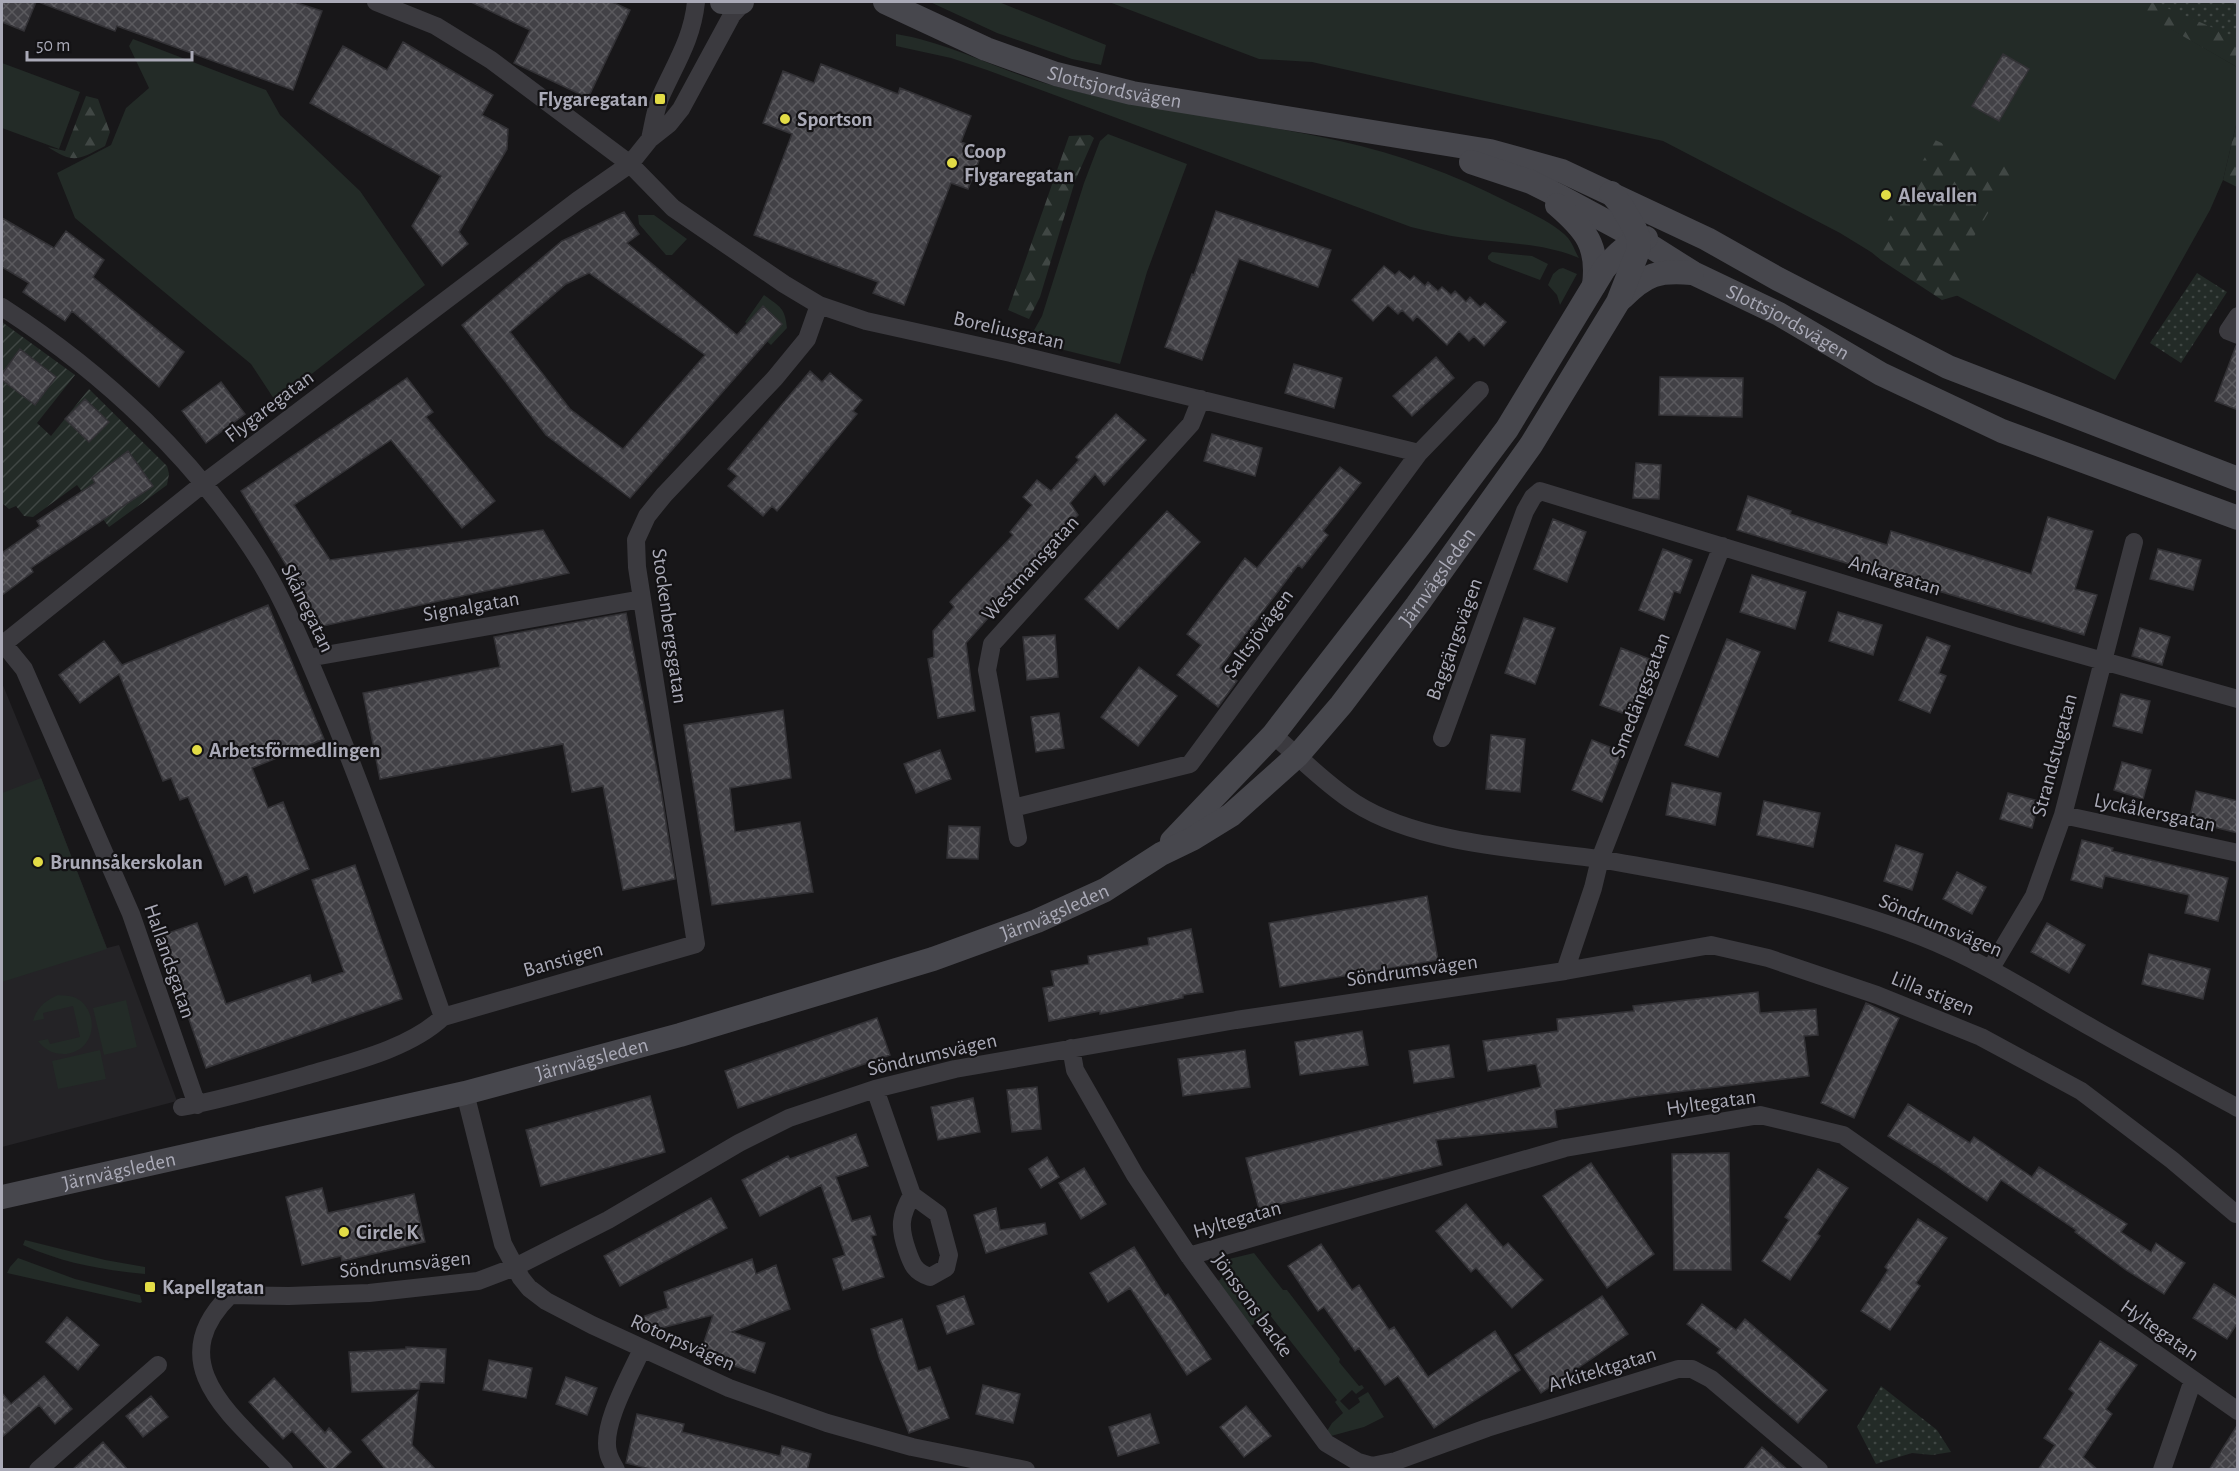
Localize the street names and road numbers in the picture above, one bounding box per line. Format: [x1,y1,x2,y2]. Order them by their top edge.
street label: Slottsjordsvägen [1045,62,1183,112]
street label: Slottsjordsvägen [1723,281,1853,364]
street label: Boreliusgatan [951,308,1066,353]
street label: Flygaregatan [221,366,318,446]
street label: Westmansgatan [978,512,1083,625]
street label: Järnvägsleden [1395,524,1480,630]
street label: Stockenbergsgatan [648,547,691,705]
street label: Ankargatan [1846,552,1943,599]
street label: Skånegatan [277,561,338,656]
street label: Baggängsvägen [1423,575,1486,703]
street label: Saltsjövägen [1220,585,1297,681]
street label: Signalgatan [421,588,521,625]
street label: Smedängsgatan [1607,630,1674,761]
street label: Strandstugatan [2028,691,2081,819]
street label: Lyckåkersgatan [2092,789,2218,836]
street label: Järnvägsleden [998,880,1112,944]
street label: Söndrumsvägen [1876,890,2006,961]
street label: Hallandsgatan [140,901,199,1021]
street label: Banstigen [521,938,605,981]
street label: Söndrumsvägen [1345,951,1479,990]
street label: Lilla stigen [1888,967,1977,1020]
street label: Söndrumsvägen [865,1029,999,1080]
street label: Järnvägsleden [534,1034,651,1084]
street label: Hyltegatan [1665,1086,1757,1119]
street label: Järnvägsleden [61,1148,178,1194]
street label: Hyltegatan [1191,1197,1283,1242]
street label: Söndrumsvägen [338,1247,472,1282]
street label: Jönssons backe [1208,1250,1297,1361]
street label: Hyltegatan [2117,1296,2203,1365]
street label: Rotorpsvägen [627,1310,738,1375]
street label: Arkitektgatan [1546,1343,1659,1396]

